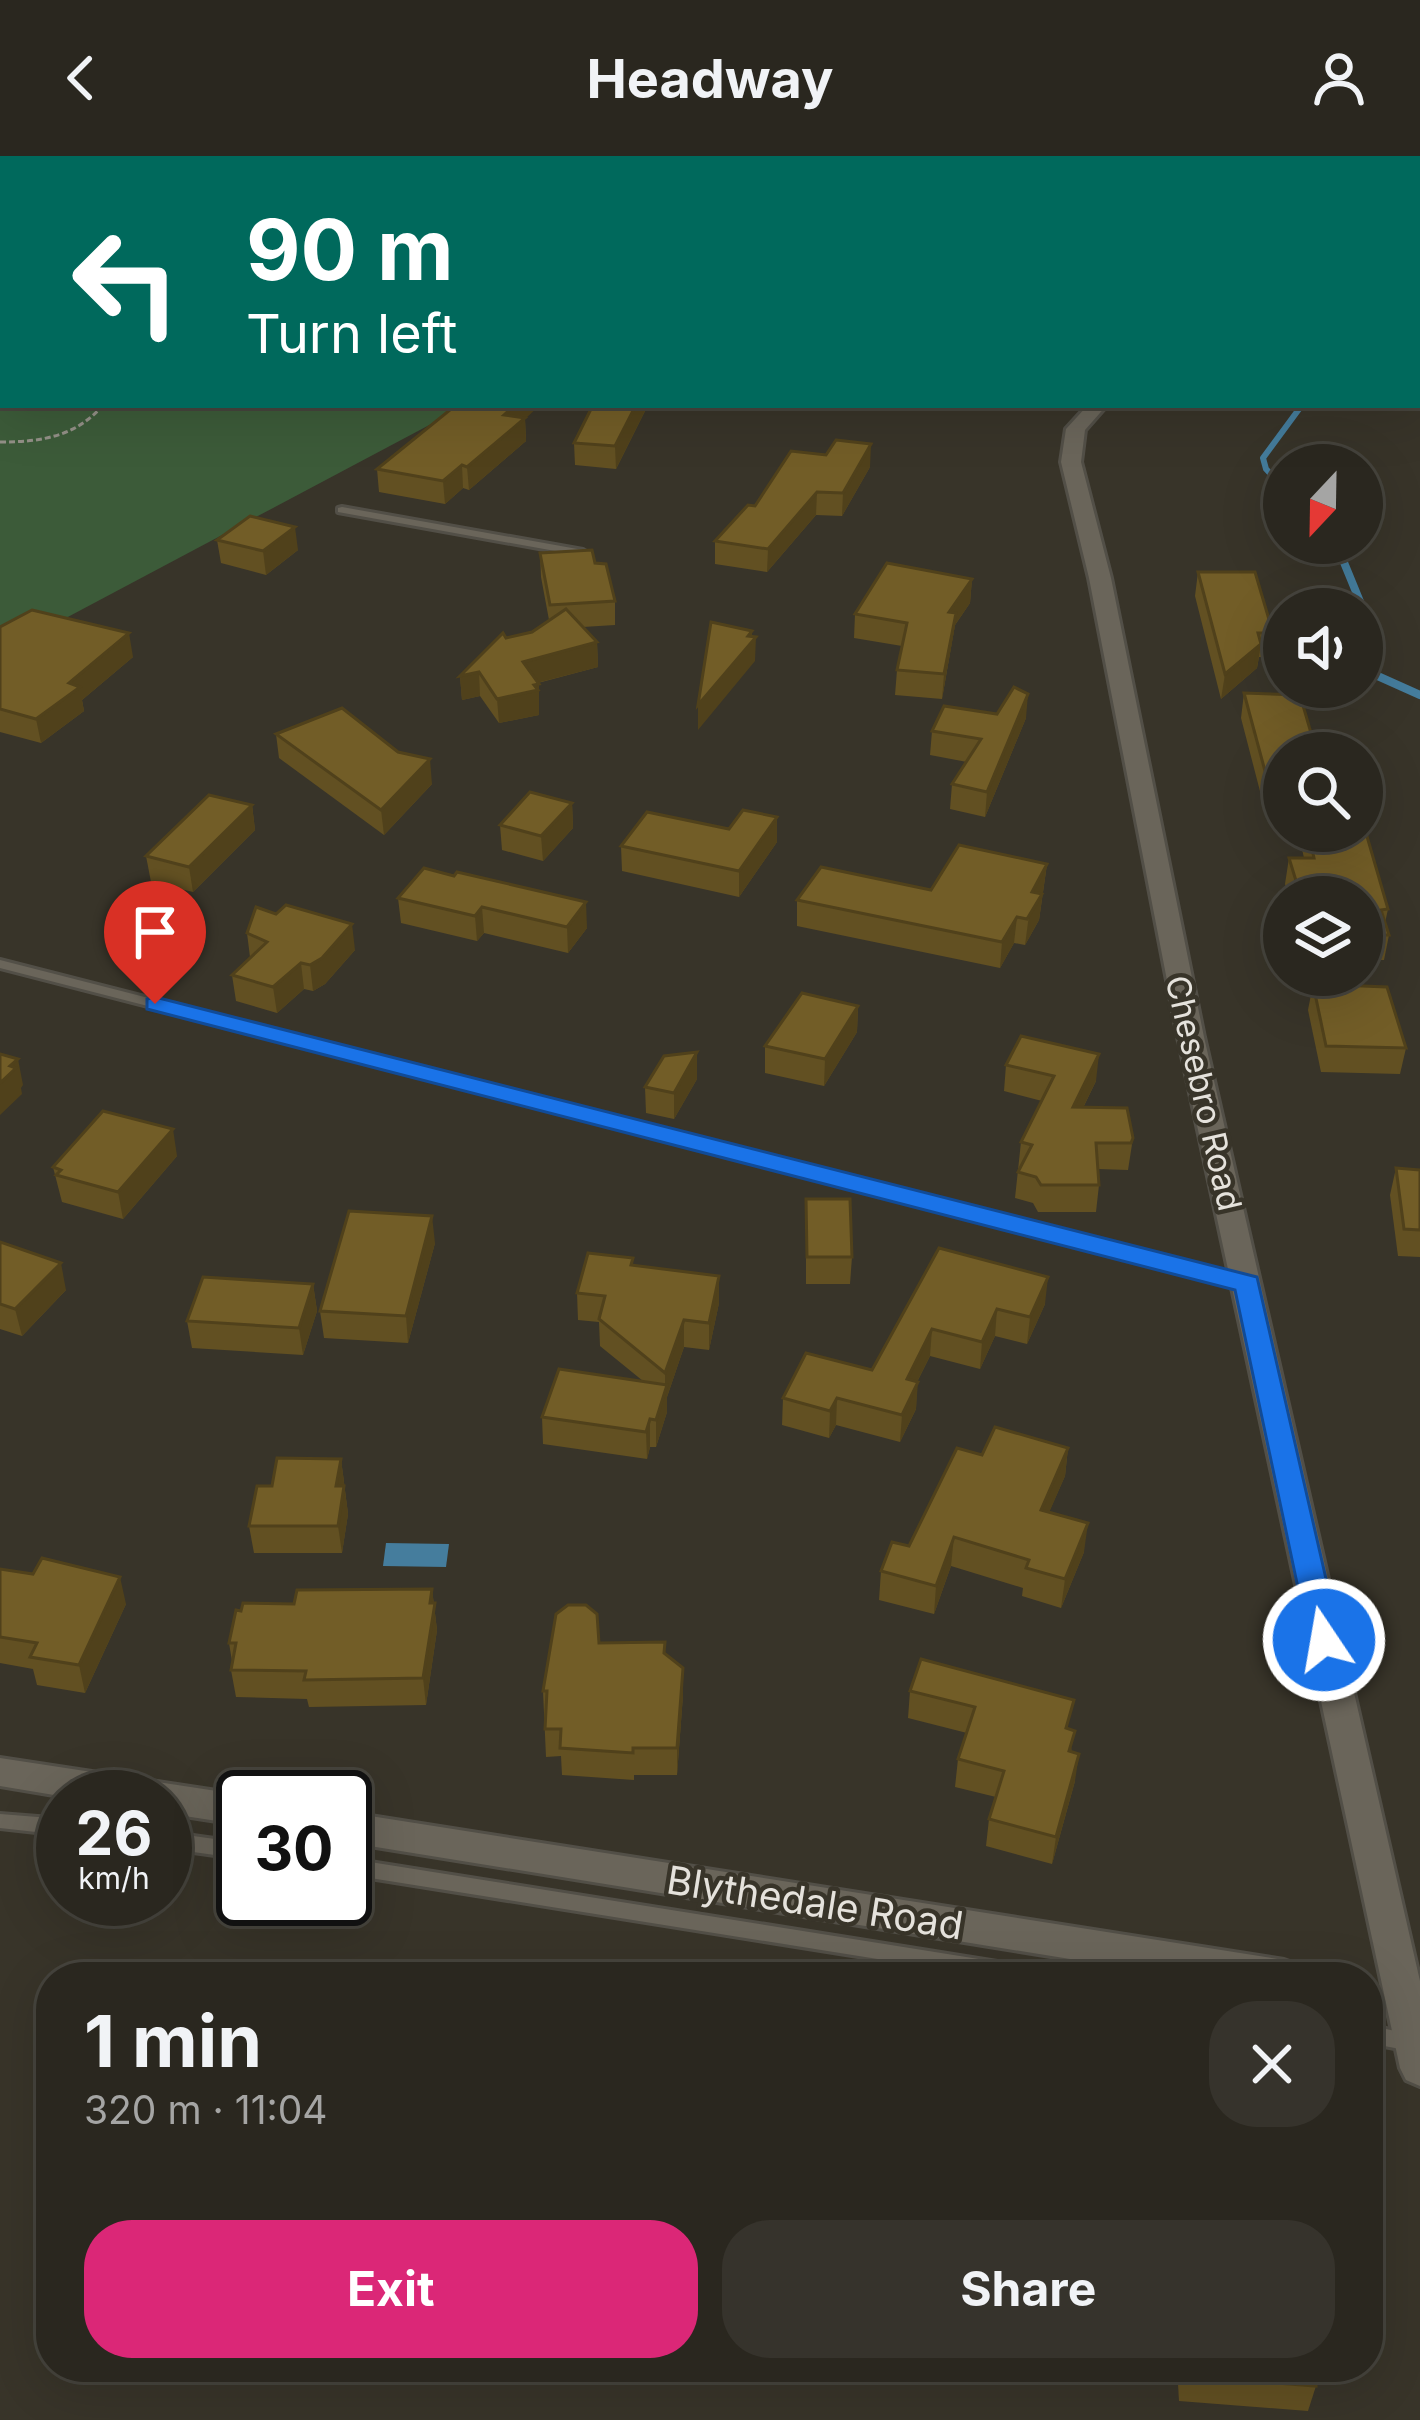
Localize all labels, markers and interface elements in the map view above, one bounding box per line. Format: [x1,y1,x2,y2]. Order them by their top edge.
icon: back [48,45,114,111]
icon: person [1306,45,1372,111]
text: Headway [586,46,834,111]
text: 90 m [246,199,454,300]
icon: left [48,204,204,360]
text: Turn left [246,301,457,366]
north arrow [1263,444,1383,564]
map controls [1263,444,1383,996]
button: sound [1263,588,1383,708]
button: search [1263,732,1383,852]
button: layers [1263,876,1383,996]
pin [104,881,206,1004]
icon: arrive [122,899,188,965]
street label: Chesebro Road [1157,971,1251,1215]
position arrow [1261,1577,1387,1703]
speed limit sign: 30 [216,1770,372,1926]
text: 26 [76,1797,152,1869]
street label: Blythedale Road [664,1855,966,1949]
text: km/h [78,1860,150,1896]
text: 1 min [84,1997,262,2084]
button: close [1209,2001,1335,2127]
text: 320 m · 11:04 [84,2086,328,2133]
button: Exit [84,2220,698,2358]
button: Share [722,2220,1335,2358]

